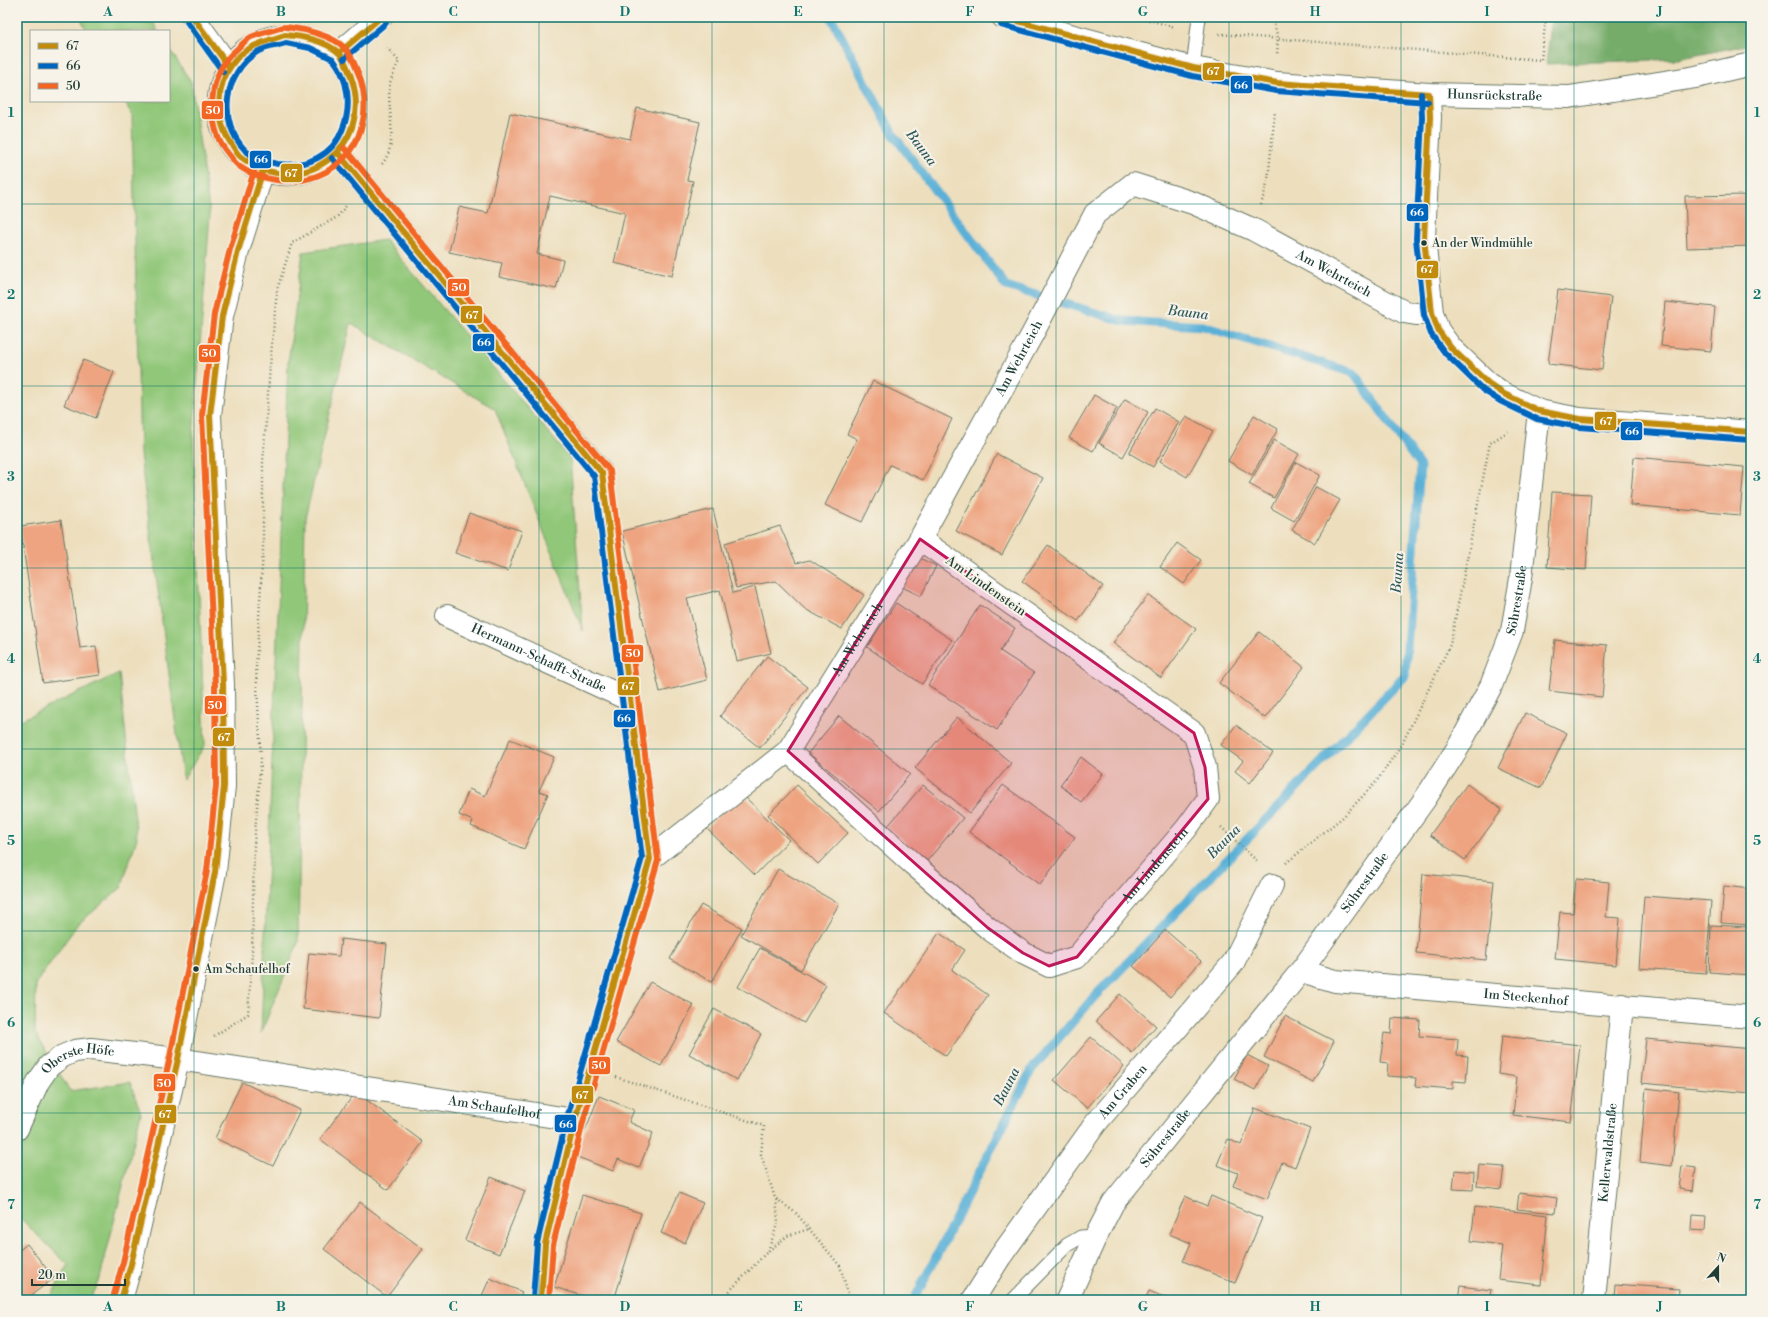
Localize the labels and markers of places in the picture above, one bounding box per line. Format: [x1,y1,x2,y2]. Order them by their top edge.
place label: An der Windmühle [1431,236,1533,251]
marker: An der Windmühle [1419,238,1429,248]
place label: Am Schaufelhof [203,962,291,977]
marker: Am Schaufelhof [191,964,201,974]

